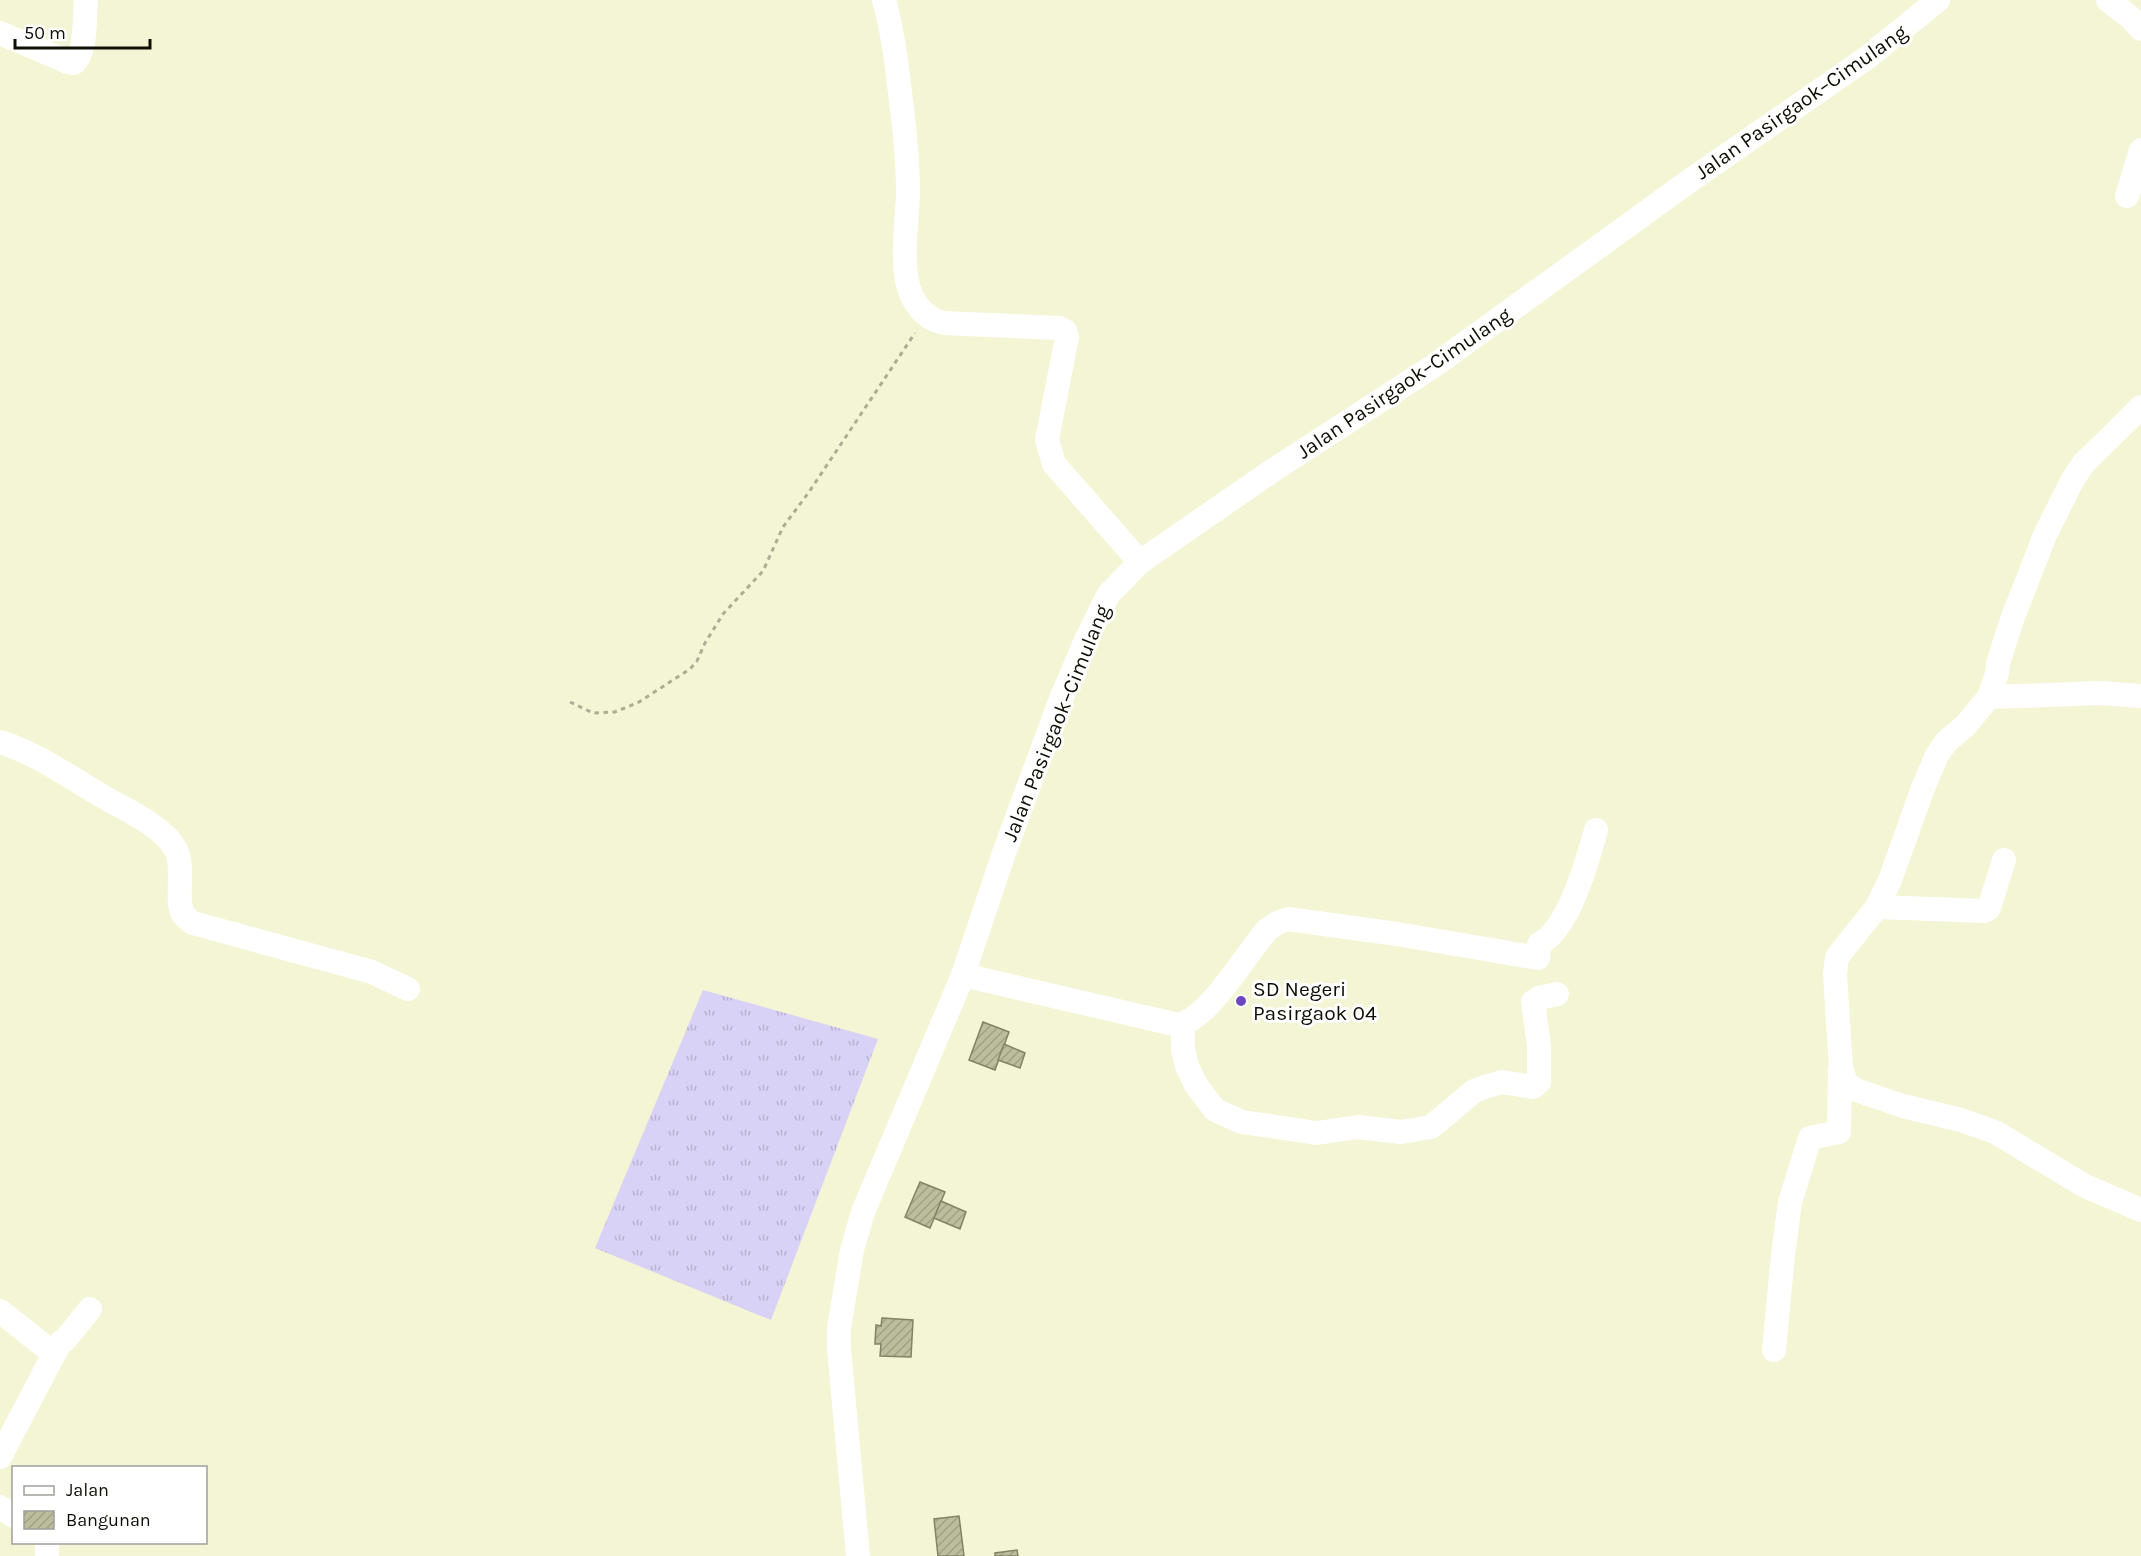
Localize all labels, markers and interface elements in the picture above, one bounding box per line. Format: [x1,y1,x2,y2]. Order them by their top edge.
scale bar [15,12,150,50]
street label: Jalan Pasirgaok–Cimulang [1691,20,1912,184]
text: 50 m [24,22,66,44]
street label: Jalan Pasirgaok–Cimulang [1292,302,1516,464]
street label: Jalan Pasirgaok–Cimulang [997,601,1115,845]
place label: SD Negeri Pasirgaok 04 [1253,977,1377,1025]
marker: SD Negeri Pasirgaok 04 [1234,994,1248,1008]
legend [12,1466,207,1544]
text: Jalan [66,1479,109,1501]
text: Bangunan [66,1509,151,1531]

